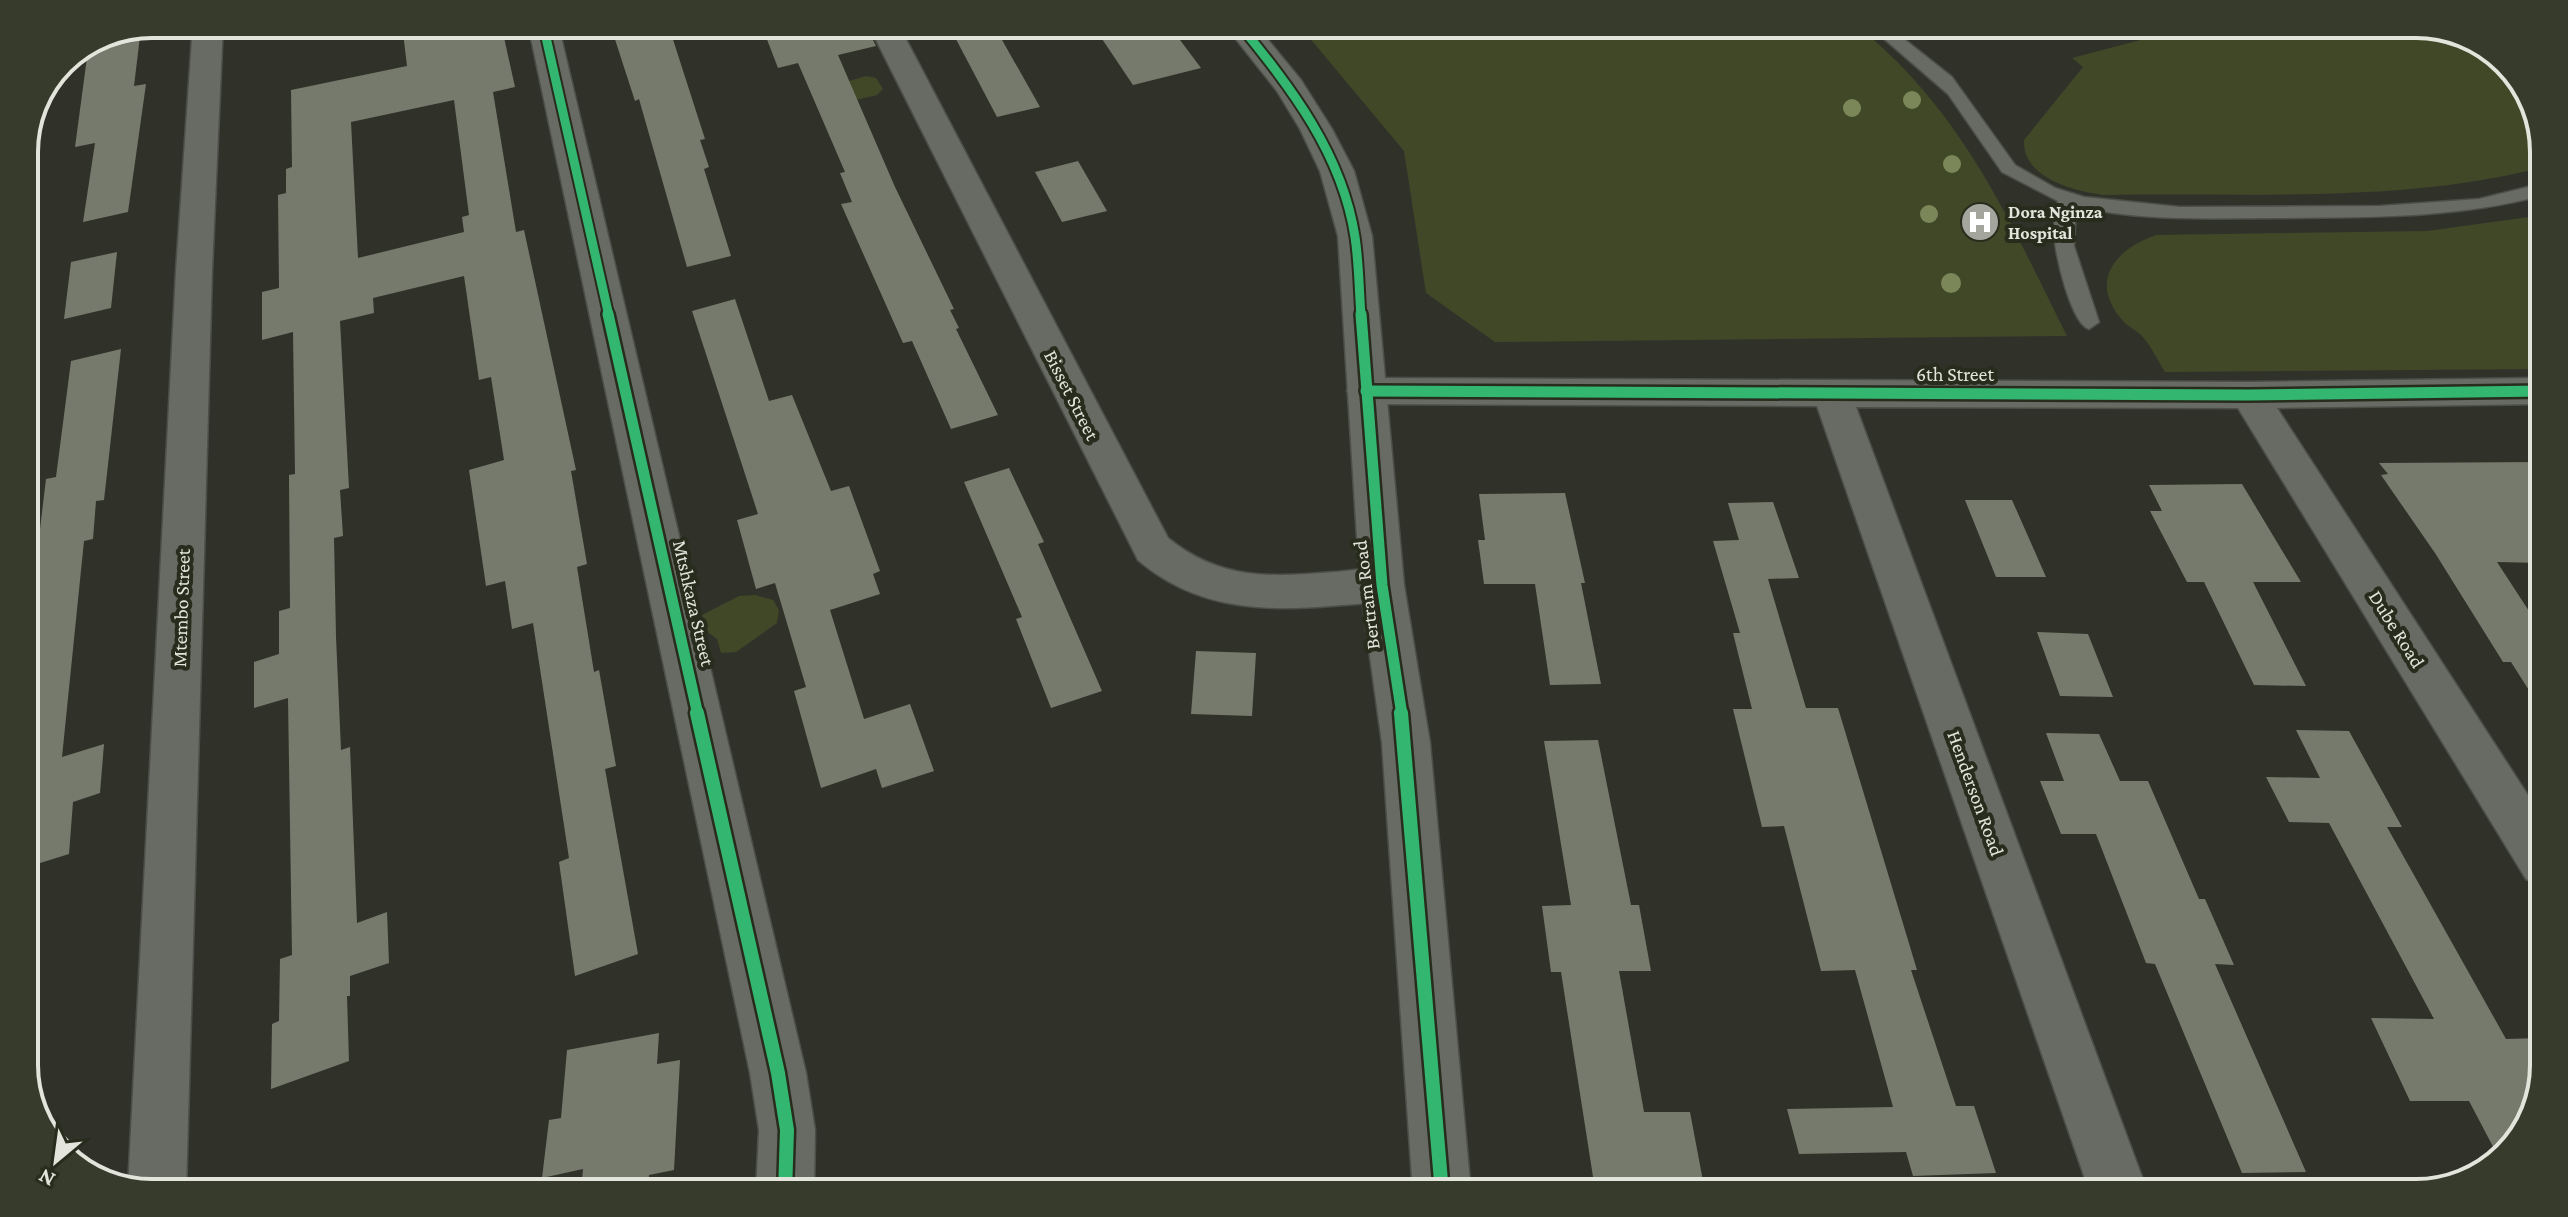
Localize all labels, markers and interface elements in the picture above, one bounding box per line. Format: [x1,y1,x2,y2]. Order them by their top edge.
hospital icon: Dora Nginza Hospital [1959,201,2001,243]
place label: Dora Nginza Hospital [2008,202,2103,243]
street label: Bisset Street [1040,346,1104,444]
street label: 6th Street [1916,363,1994,385]
street label: Mtshkaza Street [669,538,719,669]
street label: Bertram Road [1348,539,1384,651]
street label: Mtembo Street [168,548,194,668]
street label: Dube Road [2365,586,2430,672]
street label: Henderson Road [1943,727,2009,859]
north arrow [16,1121,96,1201]
text: N [34,1163,59,1193]

